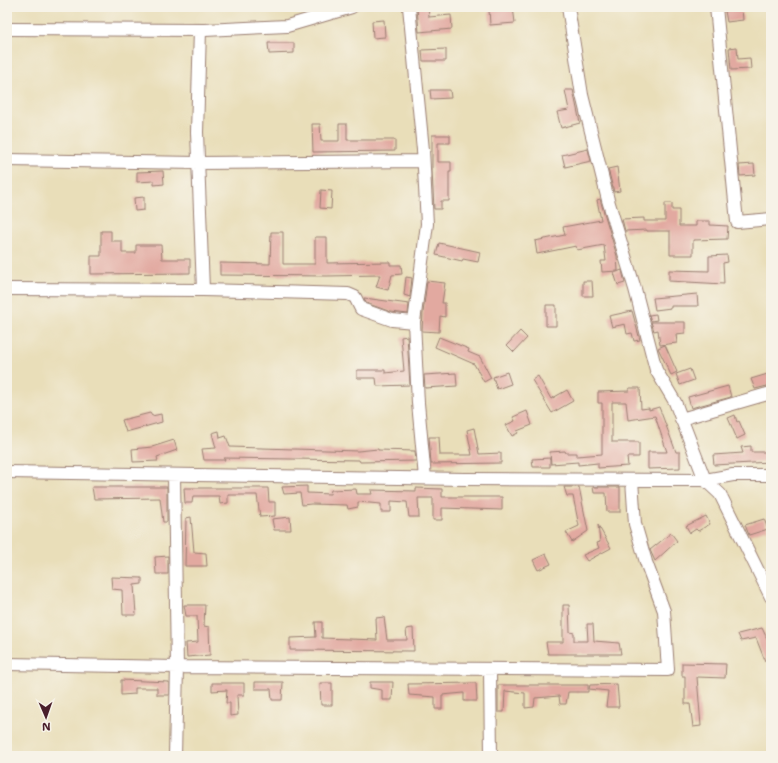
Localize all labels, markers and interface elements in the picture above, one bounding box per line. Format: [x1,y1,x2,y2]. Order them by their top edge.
north arrow [26,697,66,737]
text: N [41,719,51,734]

